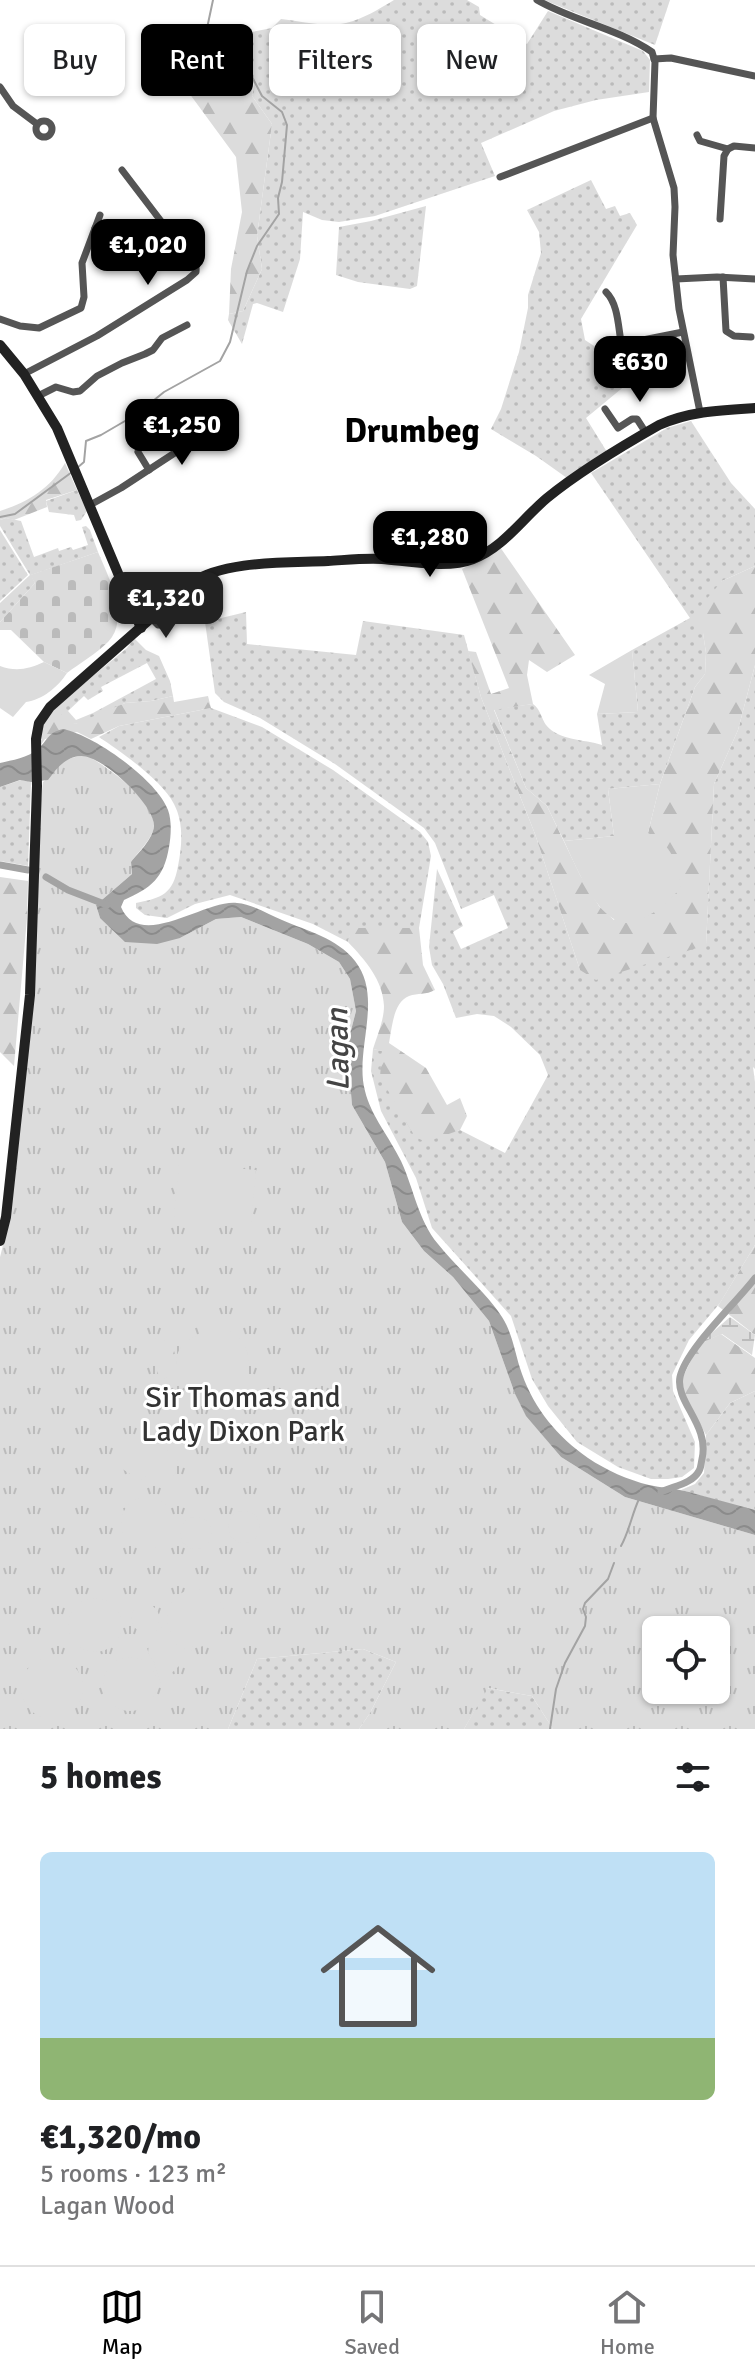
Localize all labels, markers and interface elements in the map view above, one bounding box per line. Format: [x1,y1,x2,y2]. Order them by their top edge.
chip: Buy [24,24,125,96]
chip: Rent [141,24,253,96]
chip: Filters [269,24,401,96]
chip: New [417,24,526,96]
pin: €1,020 [83,219,213,287]
text: €1,020 [109,229,187,261]
pin: €630 [593,336,687,404]
text: €630 [612,346,668,378]
pin: €1,250 [117,399,247,467]
text: €1,250 [143,409,221,441]
district label: Drumbeg [344,410,480,452]
pin: €1,280 [365,511,495,579]
text: €1,280 [391,521,469,553]
pin: €1,320 [101,572,231,640]
text: €1,320 [127,582,205,614]
water label: Lagan [317,1007,358,1092]
park label: Sir Thomas and Lady Dixon Park [141,1379,345,1450]
map controls [642,1616,730,1704]
button: locate [642,1616,730,1704]
icon: filters [671,1755,715,1799]
text: 5 homes [40,1756,161,1798]
icon: home [306,1904,450,2048]
text: €1,320/mo [40,2116,201,2158]
text: 5 rooms · 123 m² [40,2158,227,2190]
text: Lagan Wood [40,2190,175,2222]
tab: Map [100,2285,144,2360]
tab: Saved [344,2285,400,2360]
tab: Home [600,2285,655,2360]

